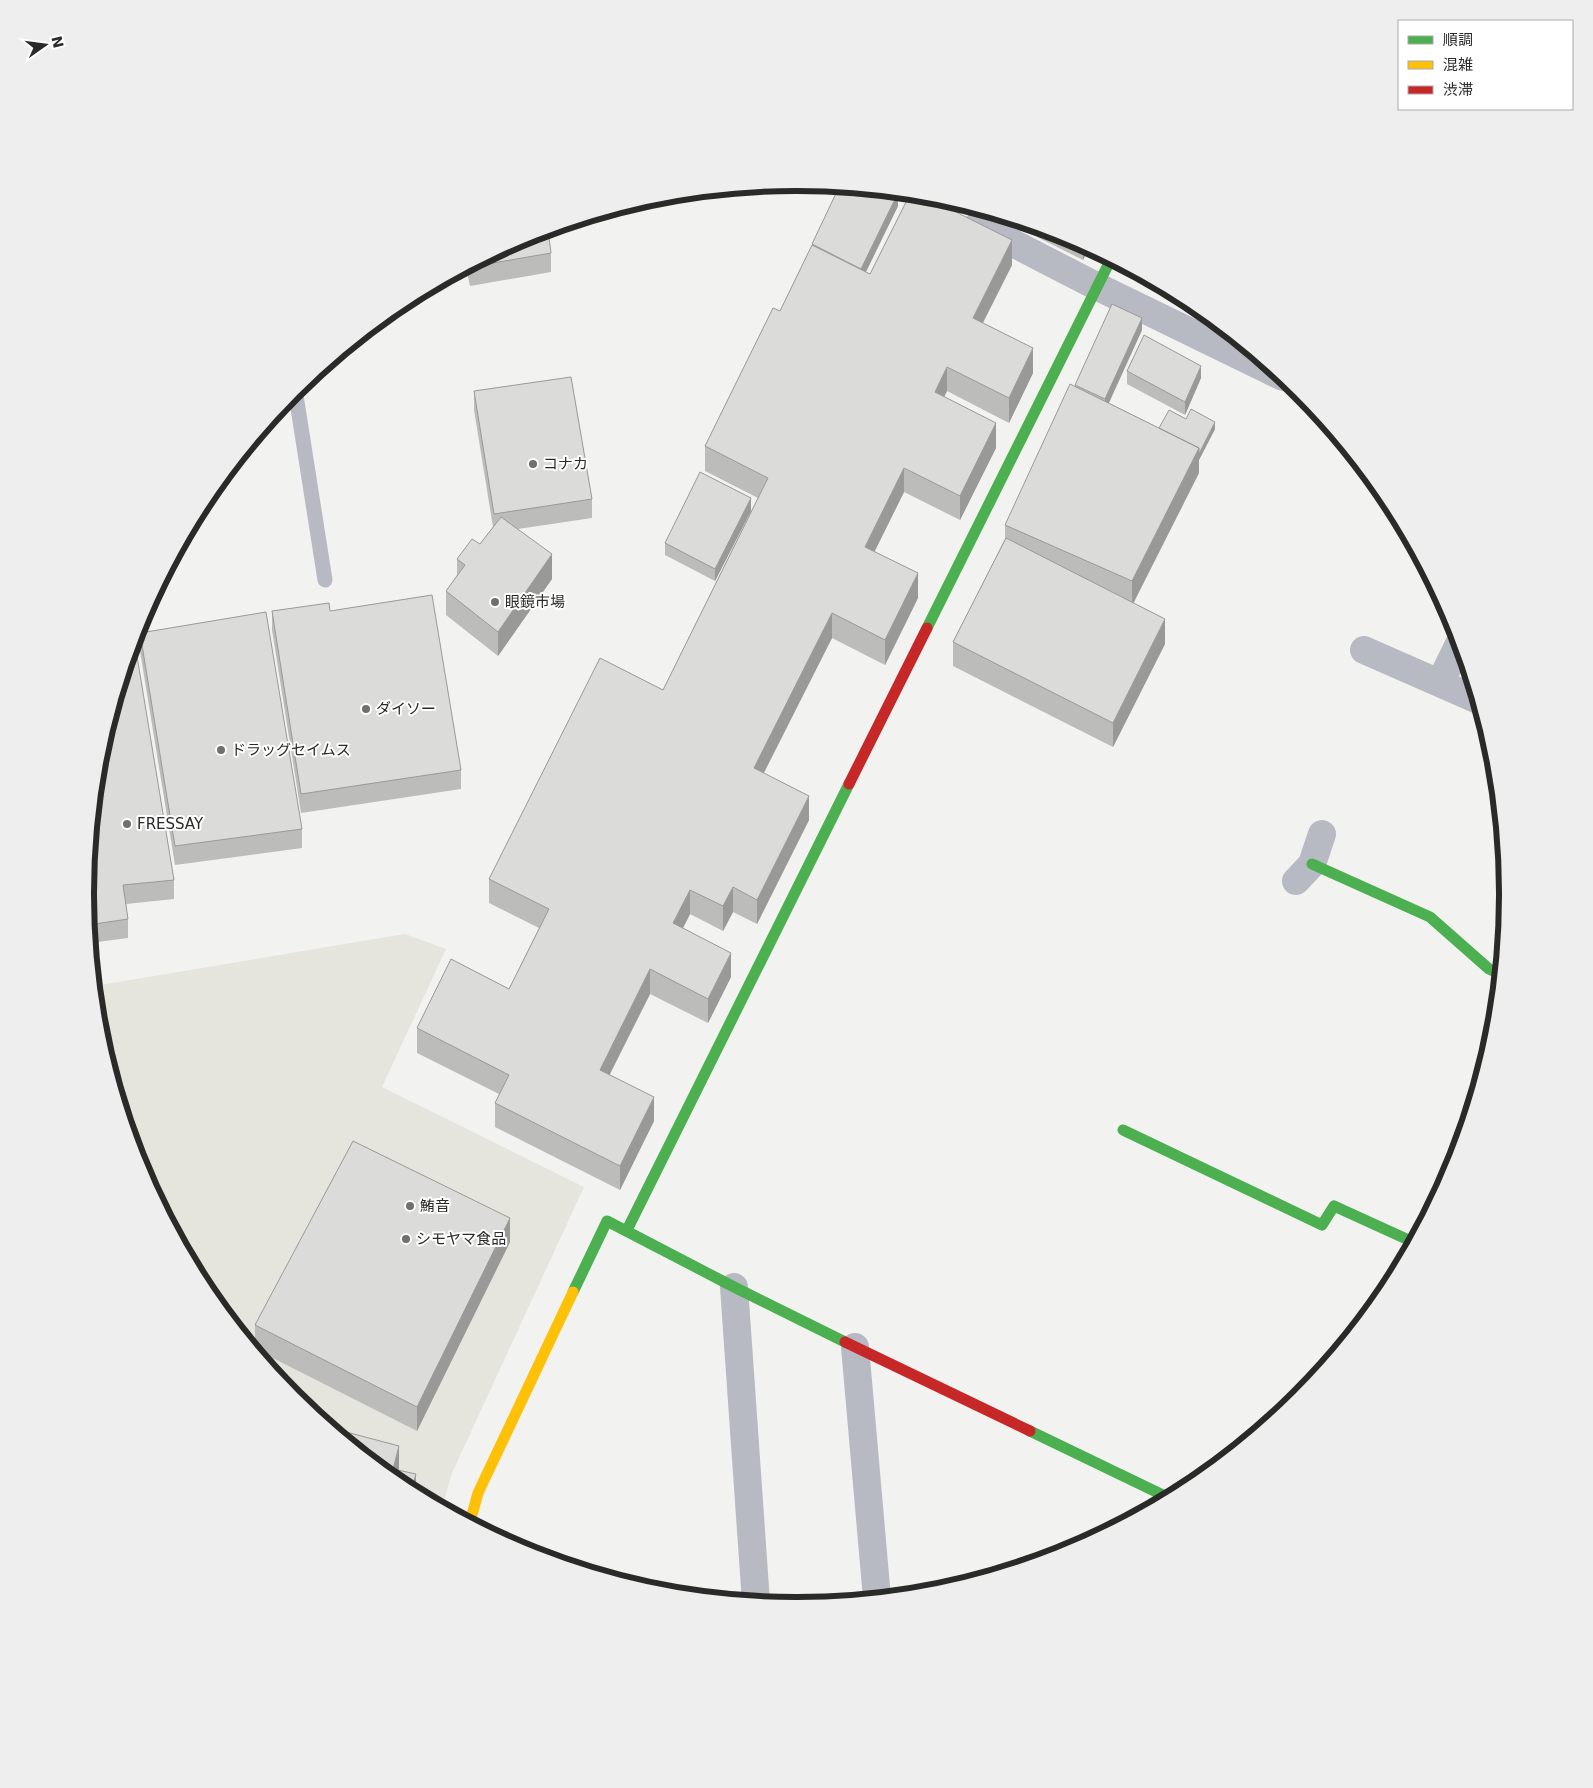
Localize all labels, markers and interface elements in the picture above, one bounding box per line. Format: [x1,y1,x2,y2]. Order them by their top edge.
north arrow [20,20,70,70]
legend [1398,20,1573,110]
text: 順調 [1443,31,1473,49]
text: N [48,34,67,49]
text: 混雑 [1443,56,1473,74]
text: 渋滞 [1443,81,1473,99]
place label: コナカ [543,455,588,473]
marker: コナカ [527,458,539,470]
place label: 眼鏡市場 [505,593,565,611]
marker: 眼鏡市場 [489,596,501,608]
place label: ダイソー [376,700,436,718]
marker: ダイソー [360,703,372,715]
place label: ドラッグセイムス [231,741,351,759]
marker: ドラッグセイムス [215,744,227,756]
place label: FRESSAY [137,815,204,833]
marker: FRESSAY [121,818,133,830]
place label: 鮪音 [420,1197,450,1215]
marker: 鮪音 [404,1200,416,1212]
place label: シモヤマ食品 [416,1230,506,1248]
marker: シモヤマ食品 [400,1233,412,1245]

